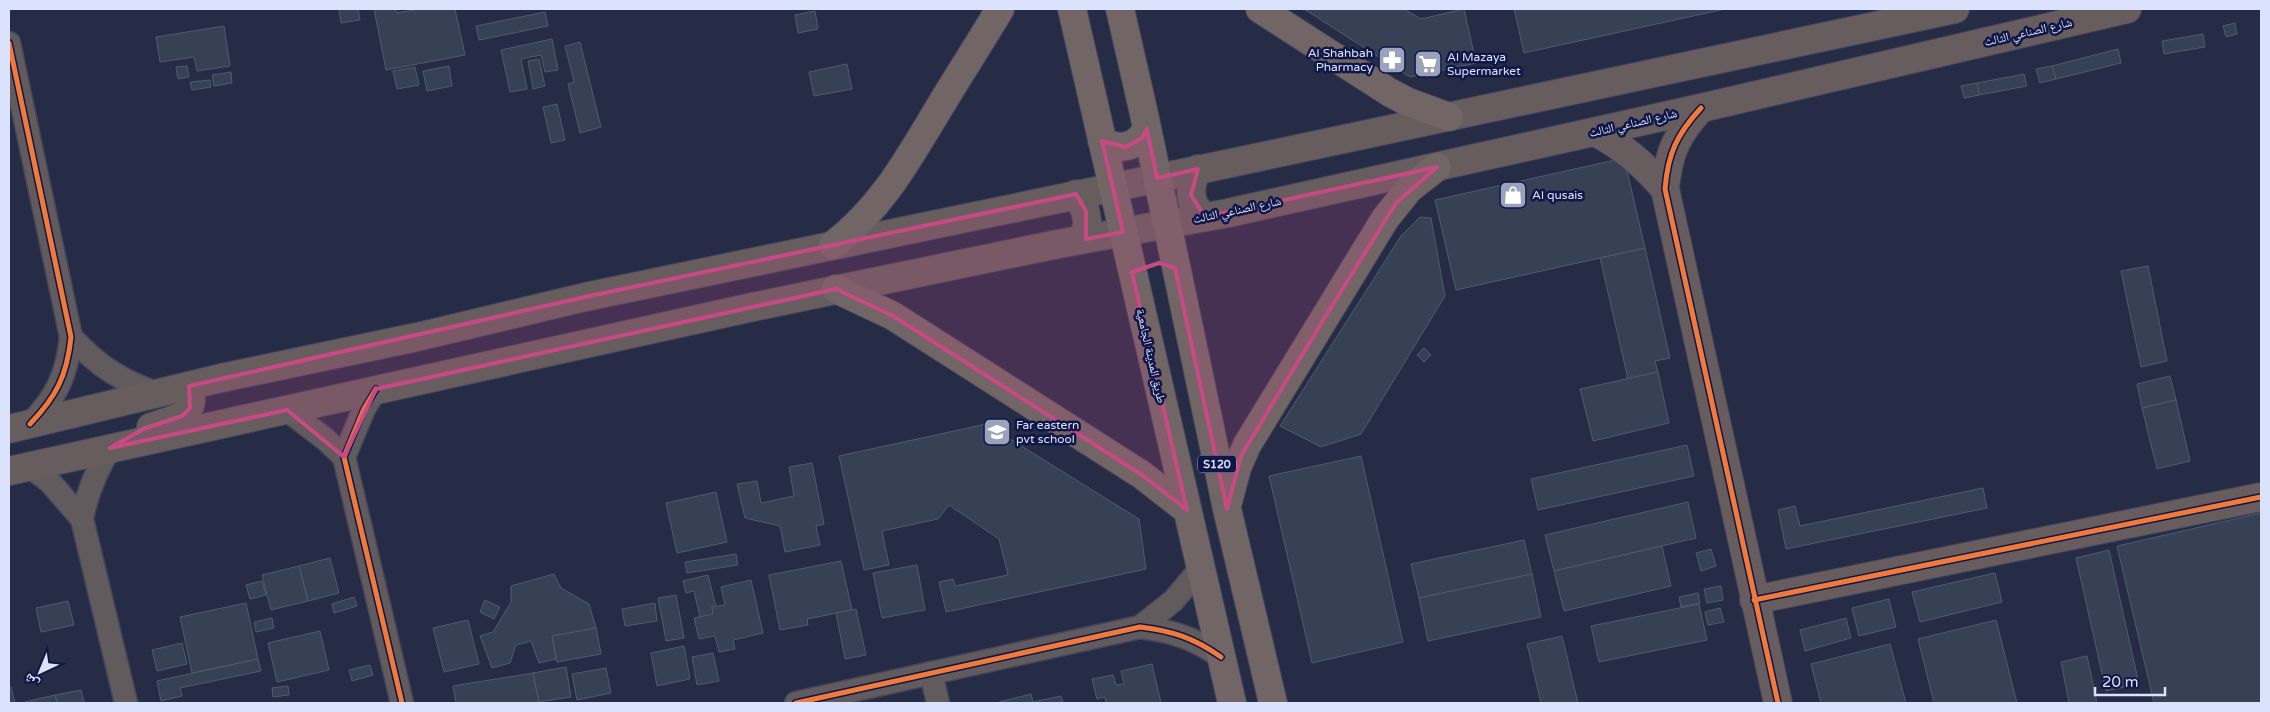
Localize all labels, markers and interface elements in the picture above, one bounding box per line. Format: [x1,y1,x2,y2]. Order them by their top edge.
street label: شارع الصناعي الثالث [1983,15,2074,52]
pharmacy icon: Al Shahbah Pharmacy [1377,45,1407,75]
place label: Al Shahbah Pharmacy [1308,46,1374,74]
supermarket icon: Al Mazaya Supermarket [1413,49,1443,79]
place label: Al Mazaya Supermarket [1447,50,1521,78]
street label: شارع الصناعي الثالث [1588,106,1679,143]
shop icon: Al qusais [1498,180,1528,210]
place label: Al qusais [1532,188,1583,202]
street label: شارع الصناعي الثالث [1192,194,1283,229]
street label: طريق المدينة الجامعية [1133,307,1169,405]
school or university icon: Far eastern pvt school [982,417,1012,447]
place label: Far eastern pvt school [1016,418,1079,446]
road number: S120 [1198,456,1236,472]
north arrow [15,647,65,697]
scale bar [2095,664,2165,696]
text: ش [20,670,43,692]
text: 20 m [2102,673,2139,691]

